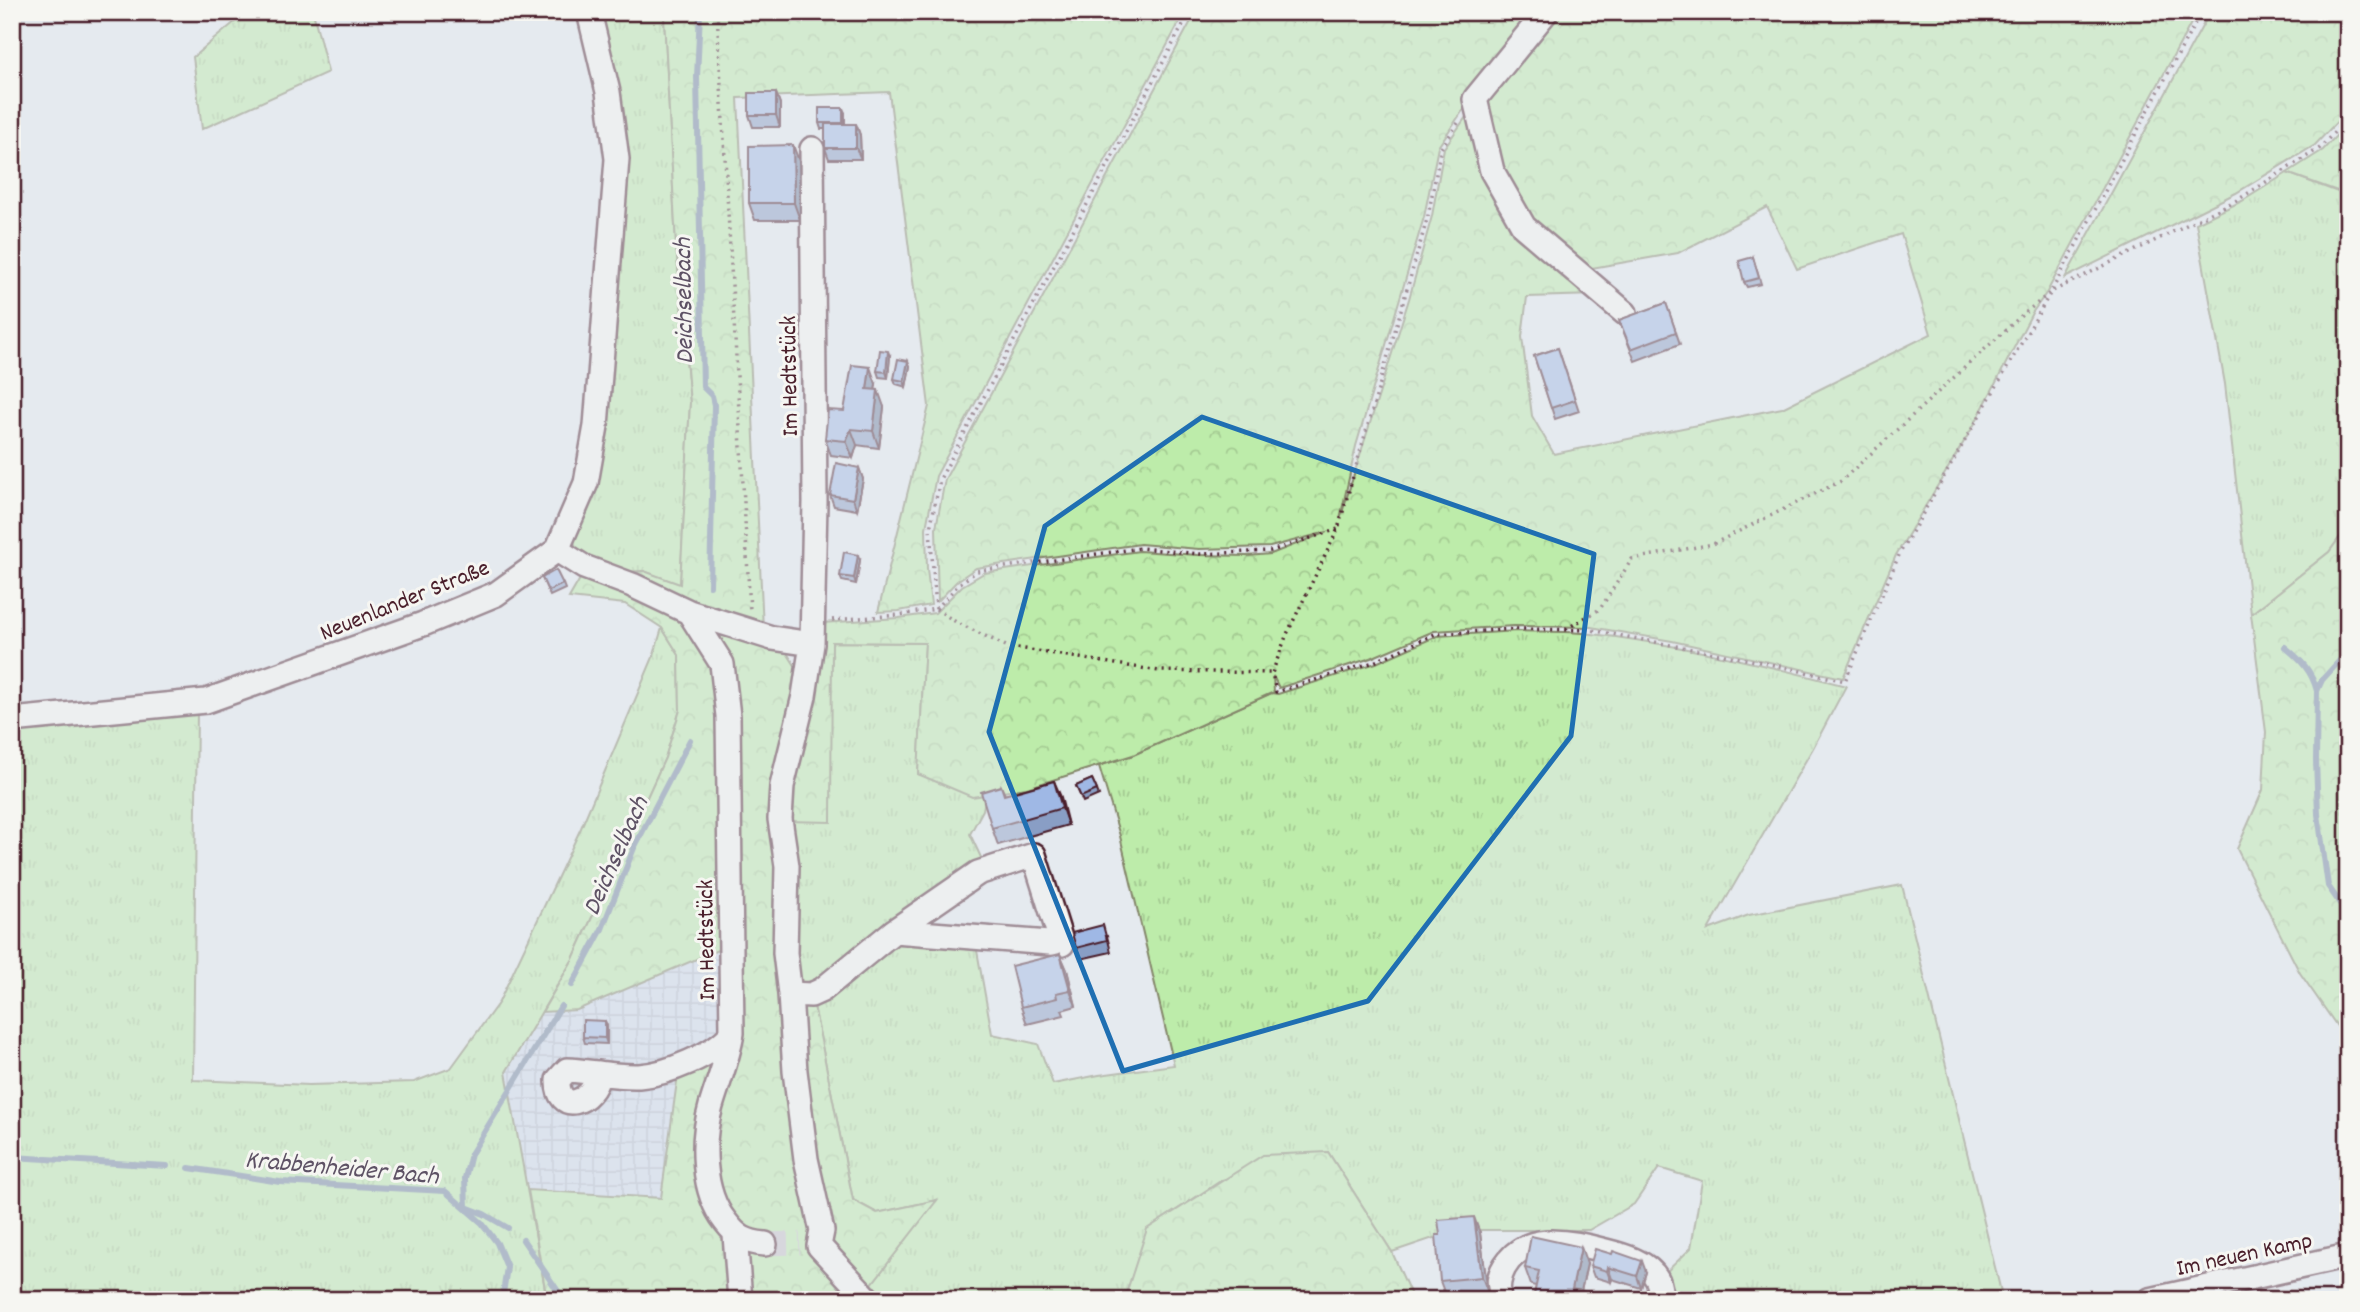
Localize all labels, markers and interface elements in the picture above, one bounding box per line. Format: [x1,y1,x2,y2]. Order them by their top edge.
water label: Deichselbach [666,236,705,364]
street label: Im Hedtstück [773,315,809,437]
street label: Neuenlander Straße [315,552,495,651]
water label: Deichselbach [575,790,660,922]
street label: Im Hedtstück [690,879,726,1001]
water label: Krabbenheider Bach [243,1143,441,1196]
street label: Im neuen Kamp [2173,1225,2316,1287]

